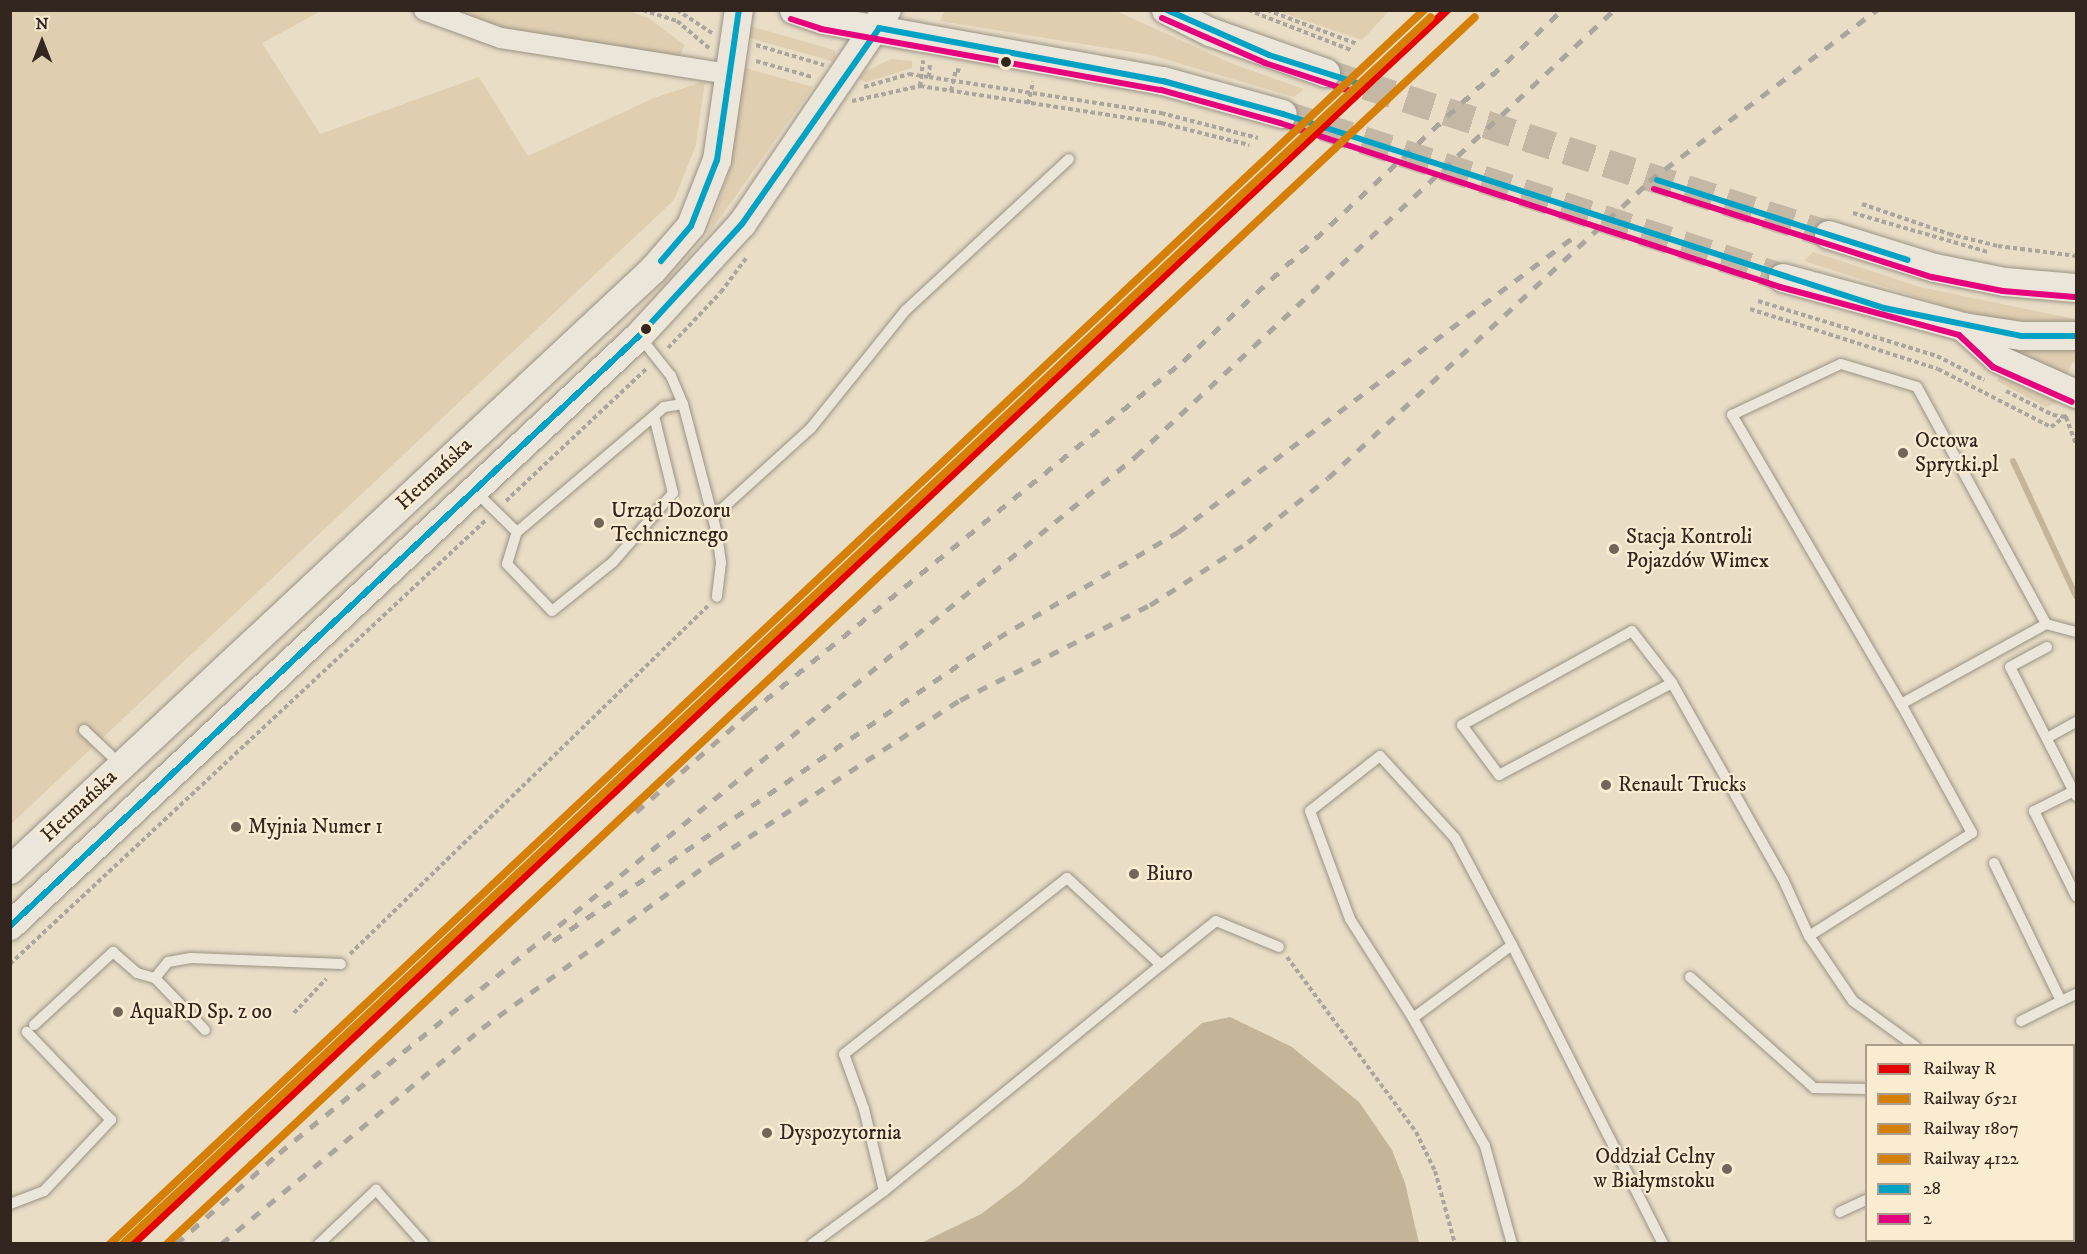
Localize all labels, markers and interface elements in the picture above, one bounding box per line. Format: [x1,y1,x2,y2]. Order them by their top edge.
north arrow [12,12,72,72]
text: N [35,14,49,34]
unlabelled marker [1000,56,1012,68]
unlabelled marker [640,323,652,335]
place label: Octowa Sprytki.pl [1915,428,1999,478]
street label: Hetmańska [391,432,477,516]
marker: Octowa Sprytki.pl [1896,446,1910,460]
place label: Urząd Dozoru Technicznego [611,498,731,548]
marker: Urząd Dozoru Technicznego [592,516,606,530]
place label: Stacja Kontroli Pojazdów Wimex [1626,524,1769,574]
marker: Stacja Kontroli Pojazdów Wimex [1607,542,1621,556]
street label: Hetmańska [36,764,122,848]
place label: Renault Trucks [1618,772,1746,798]
marker: Renault Trucks [1599,778,1613,792]
place label: Myjnia Numer 1 [248,814,383,840]
marker: Myjnia Numer 1 [229,820,243,834]
place label: Biuro [1146,861,1193,887]
marker: Biuro [1127,867,1141,881]
place label: AquaRD Sp. z oo [130,999,272,1025]
marker: AquaRD Sp. z oo [111,1005,125,1019]
legend [1865,1044,2075,1242]
text: Railway R [1923,1058,1996,1080]
text: Railway 6521 [1923,1088,2018,1110]
text: Railway 1807 [1923,1118,2019,1140]
place label: Dyspozytornia [779,1120,901,1146]
marker: Dyspozytornia [760,1126,774,1140]
place label: Oddział Celny w Białymstoku [1593,1144,1715,1194]
text: Railway 4122 [1923,1148,2019,1170]
marker: Oddział Celny w Białymstoku [1720,1162,1734,1176]
text: 28 [1923,1178,1941,1200]
text: 2 [1923,1208,1932,1230]

